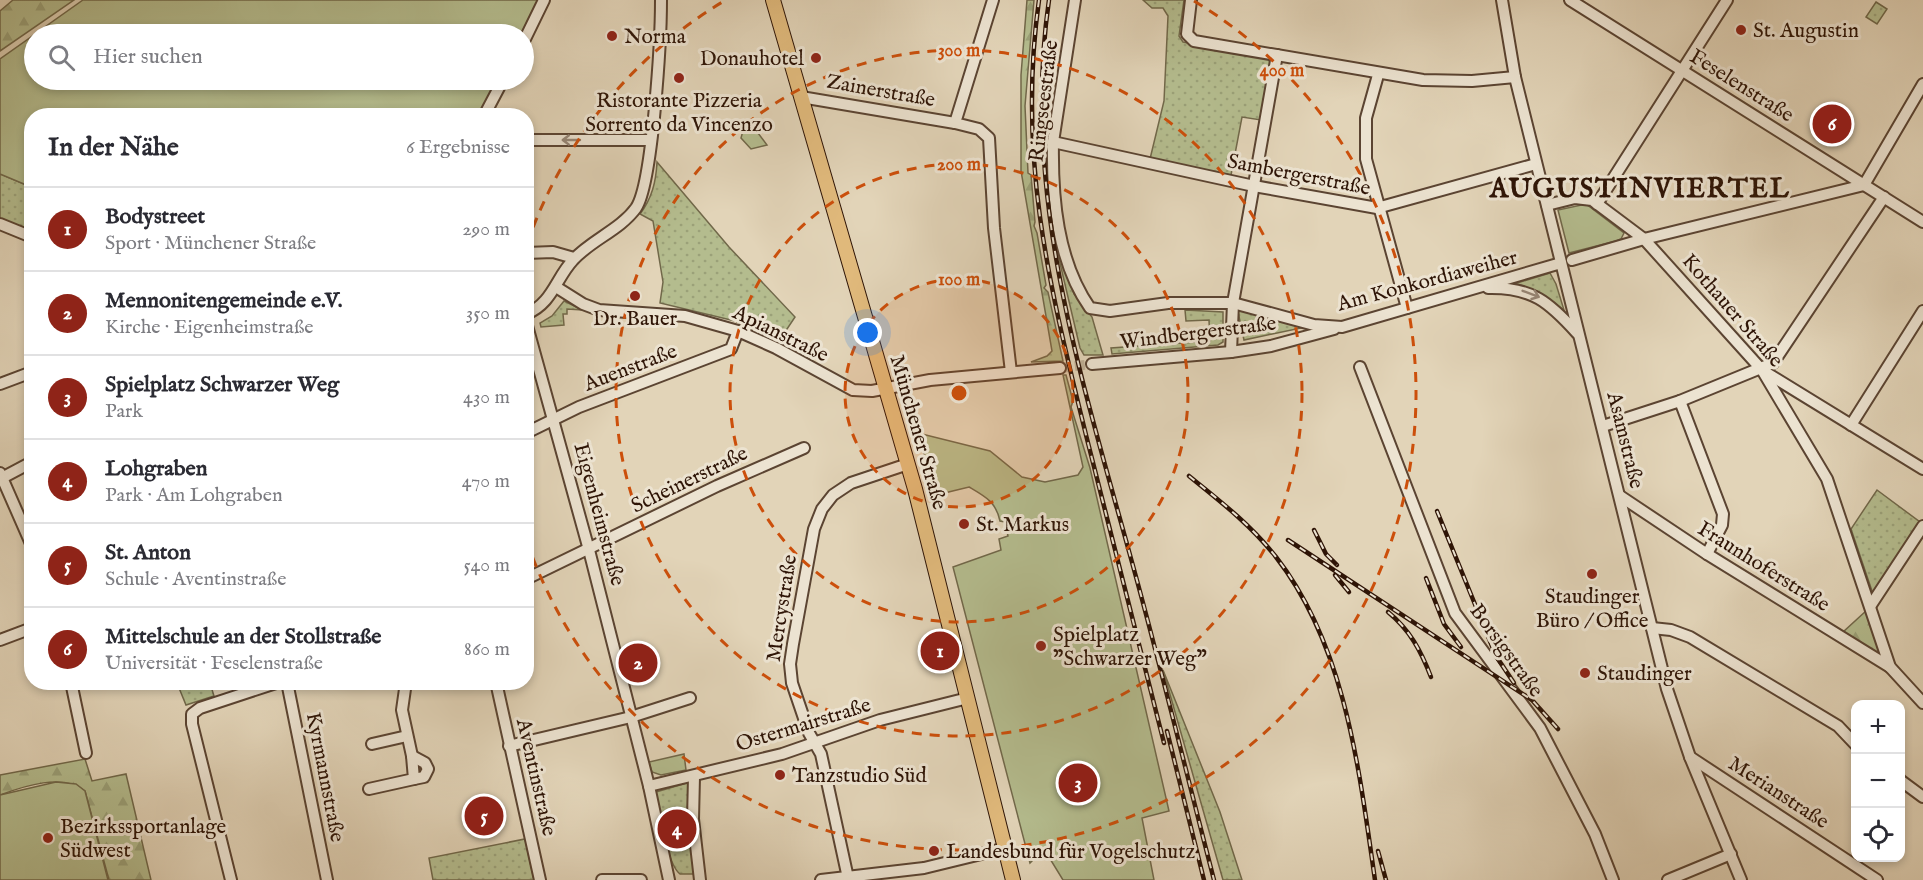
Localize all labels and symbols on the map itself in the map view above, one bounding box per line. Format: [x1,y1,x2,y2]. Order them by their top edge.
place label: St. Augustin [1753,18,1859,45]
marker: St. Augustin [1734,23,1748,37]
place label: Norma [624,24,687,51]
marker: Norma [605,29,619,43]
street label: Ringseestraße [1024,38,1065,164]
text: 300 m [938,40,980,63]
street label: Feselenstraße [1684,44,1799,129]
place label: Donauhotel [700,46,804,73]
marker: Donauhotel [809,51,823,65]
text: 400 m [1260,60,1304,83]
street label: Zainerstraße [824,69,938,114]
marker: Ristorante Pizzeria Sorrento da Vincenzo [672,71,686,85]
place label: Ristorante Pizzeria Sorrento da Vincenzo [585,88,773,139]
pin: 6 [1812,102,1852,146]
one-way arrow [561,134,581,146]
street label: Sambergerstraße [1225,148,1373,203]
text: 200 m [937,154,981,177]
district label: AUGUSTINVIERTEL [1489,173,1790,207]
street label: Am Konkordiaweiher [1333,244,1521,319]
street label: Kothauer Straße [1675,249,1789,374]
text: 100 m [938,269,980,292]
marker: Dr. Bauer [628,289,642,303]
one-way arrow [1521,289,1539,300]
street label: Apianstraße [727,299,833,369]
place label: Dr. Bauer [593,306,678,333]
street label: Windbergerstraße [1119,310,1278,356]
your location [853,318,882,347]
street label: Auenstraße [579,338,681,399]
street label: Münchener Straße [883,352,953,513]
centre of rings [949,383,969,403]
street label: Asamstraße [1599,388,1650,492]
street label: Eigenheimstraße [567,440,631,589]
street label: Scheinerstraße [627,440,753,520]
place label: St. Markus [976,512,1069,539]
street label: Fraunhoferstraße [1692,516,1835,619]
marker: St. Markus [957,517,971,531]
street label: Mercystraße [761,552,804,664]
marker: Staudinger Büro / Office [1585,567,1599,581]
place label: Staudinger Büro / Office [1536,584,1649,635]
street label: Borsigstraße [1463,599,1549,703]
place label: Spielplatz "Schwarzer Weg" [1053,622,1207,673]
pin: 1 [920,628,960,674]
marker: Spielplatz "Schwarzer Weg" [1034,639,1048,653]
pin: 2 [618,640,658,686]
place label: Staudinger [1597,661,1692,688]
marker: Staudinger [1578,666,1592,680]
street label: Ostermairstraße [733,692,875,759]
street label: Kyrmannstraße [299,710,350,845]
street label: Aventinstraße [509,715,562,839]
street label: Merianstraße [1723,751,1834,836]
pin: 3 [1058,760,1098,806]
place label: Tanzstudio Süd [792,763,927,790]
marker: Tanzstudio Süd [773,768,787,782]
pin: 5 [464,794,504,838]
pin: 4 [658,806,696,852]
place label: Bezirkssportanlage Südwest [60,814,227,865]
marker: Bezirkssportanlage Südwest [41,831,55,845]
place label: Landesbund für Vogelschutz [946,839,1195,866]
marker: Landesbund für Vogelschutz [927,844,941,858]

